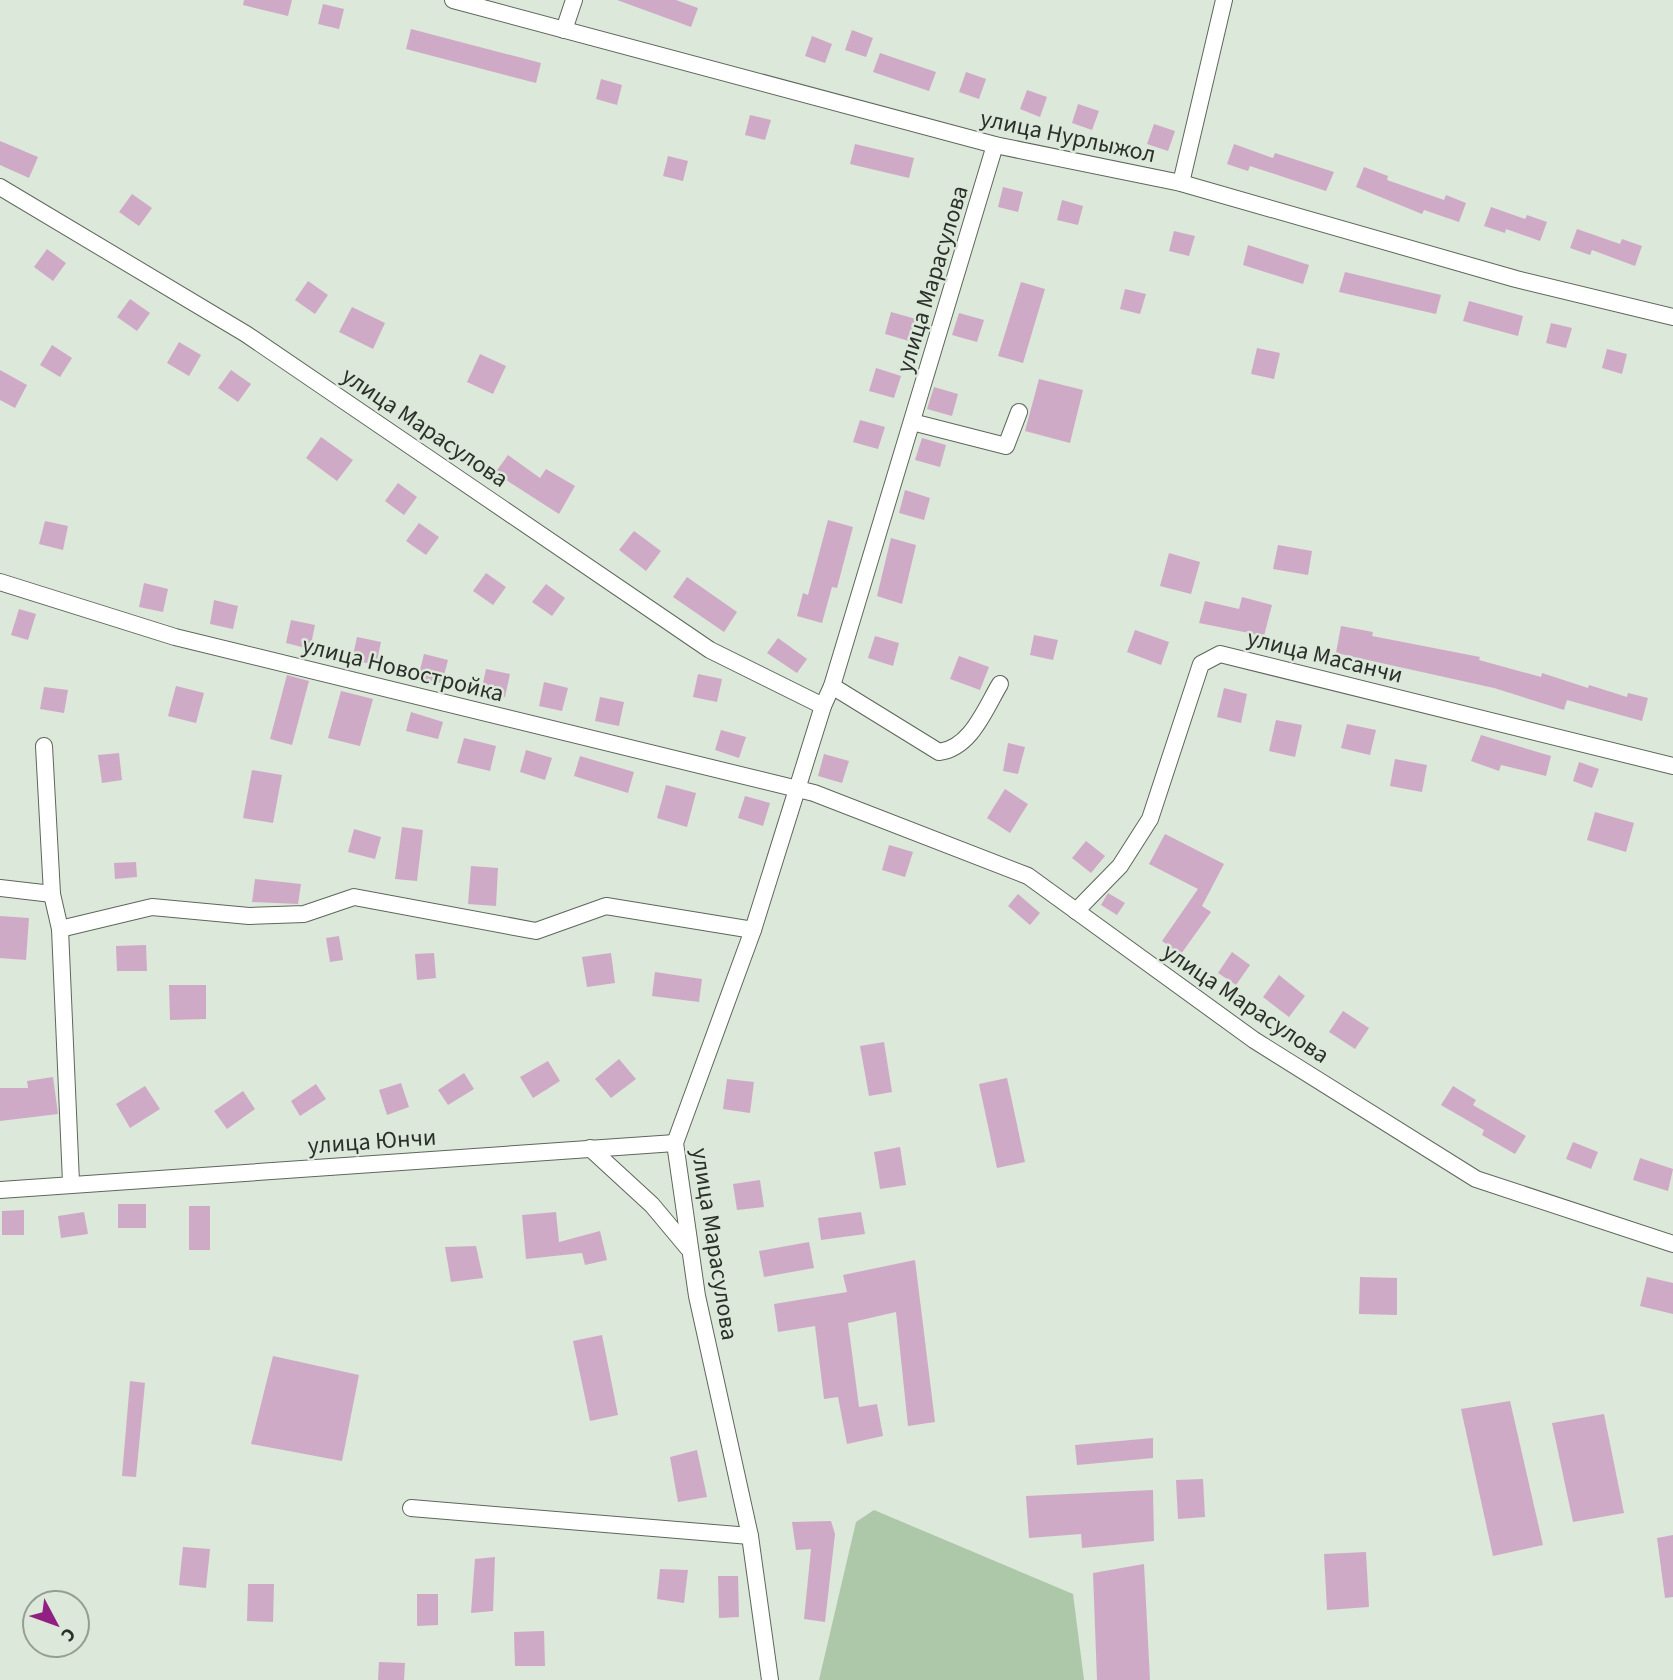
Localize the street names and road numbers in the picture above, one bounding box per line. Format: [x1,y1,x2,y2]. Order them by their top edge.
street label: улица Нурлыжол [977,101,1159,172]
street label: улица Марасулова [887,181,978,377]
street label: улица Марасулова [334,359,515,496]
street label: улица Масанчи [1243,620,1406,693]
street label: улица Новостройка [298,627,508,711]
street label: улица Марасулова [1155,935,1336,1072]
street label: улица Юнчи [307,1120,438,1163]
street label: улица Марасулова [682,1145,747,1343]

